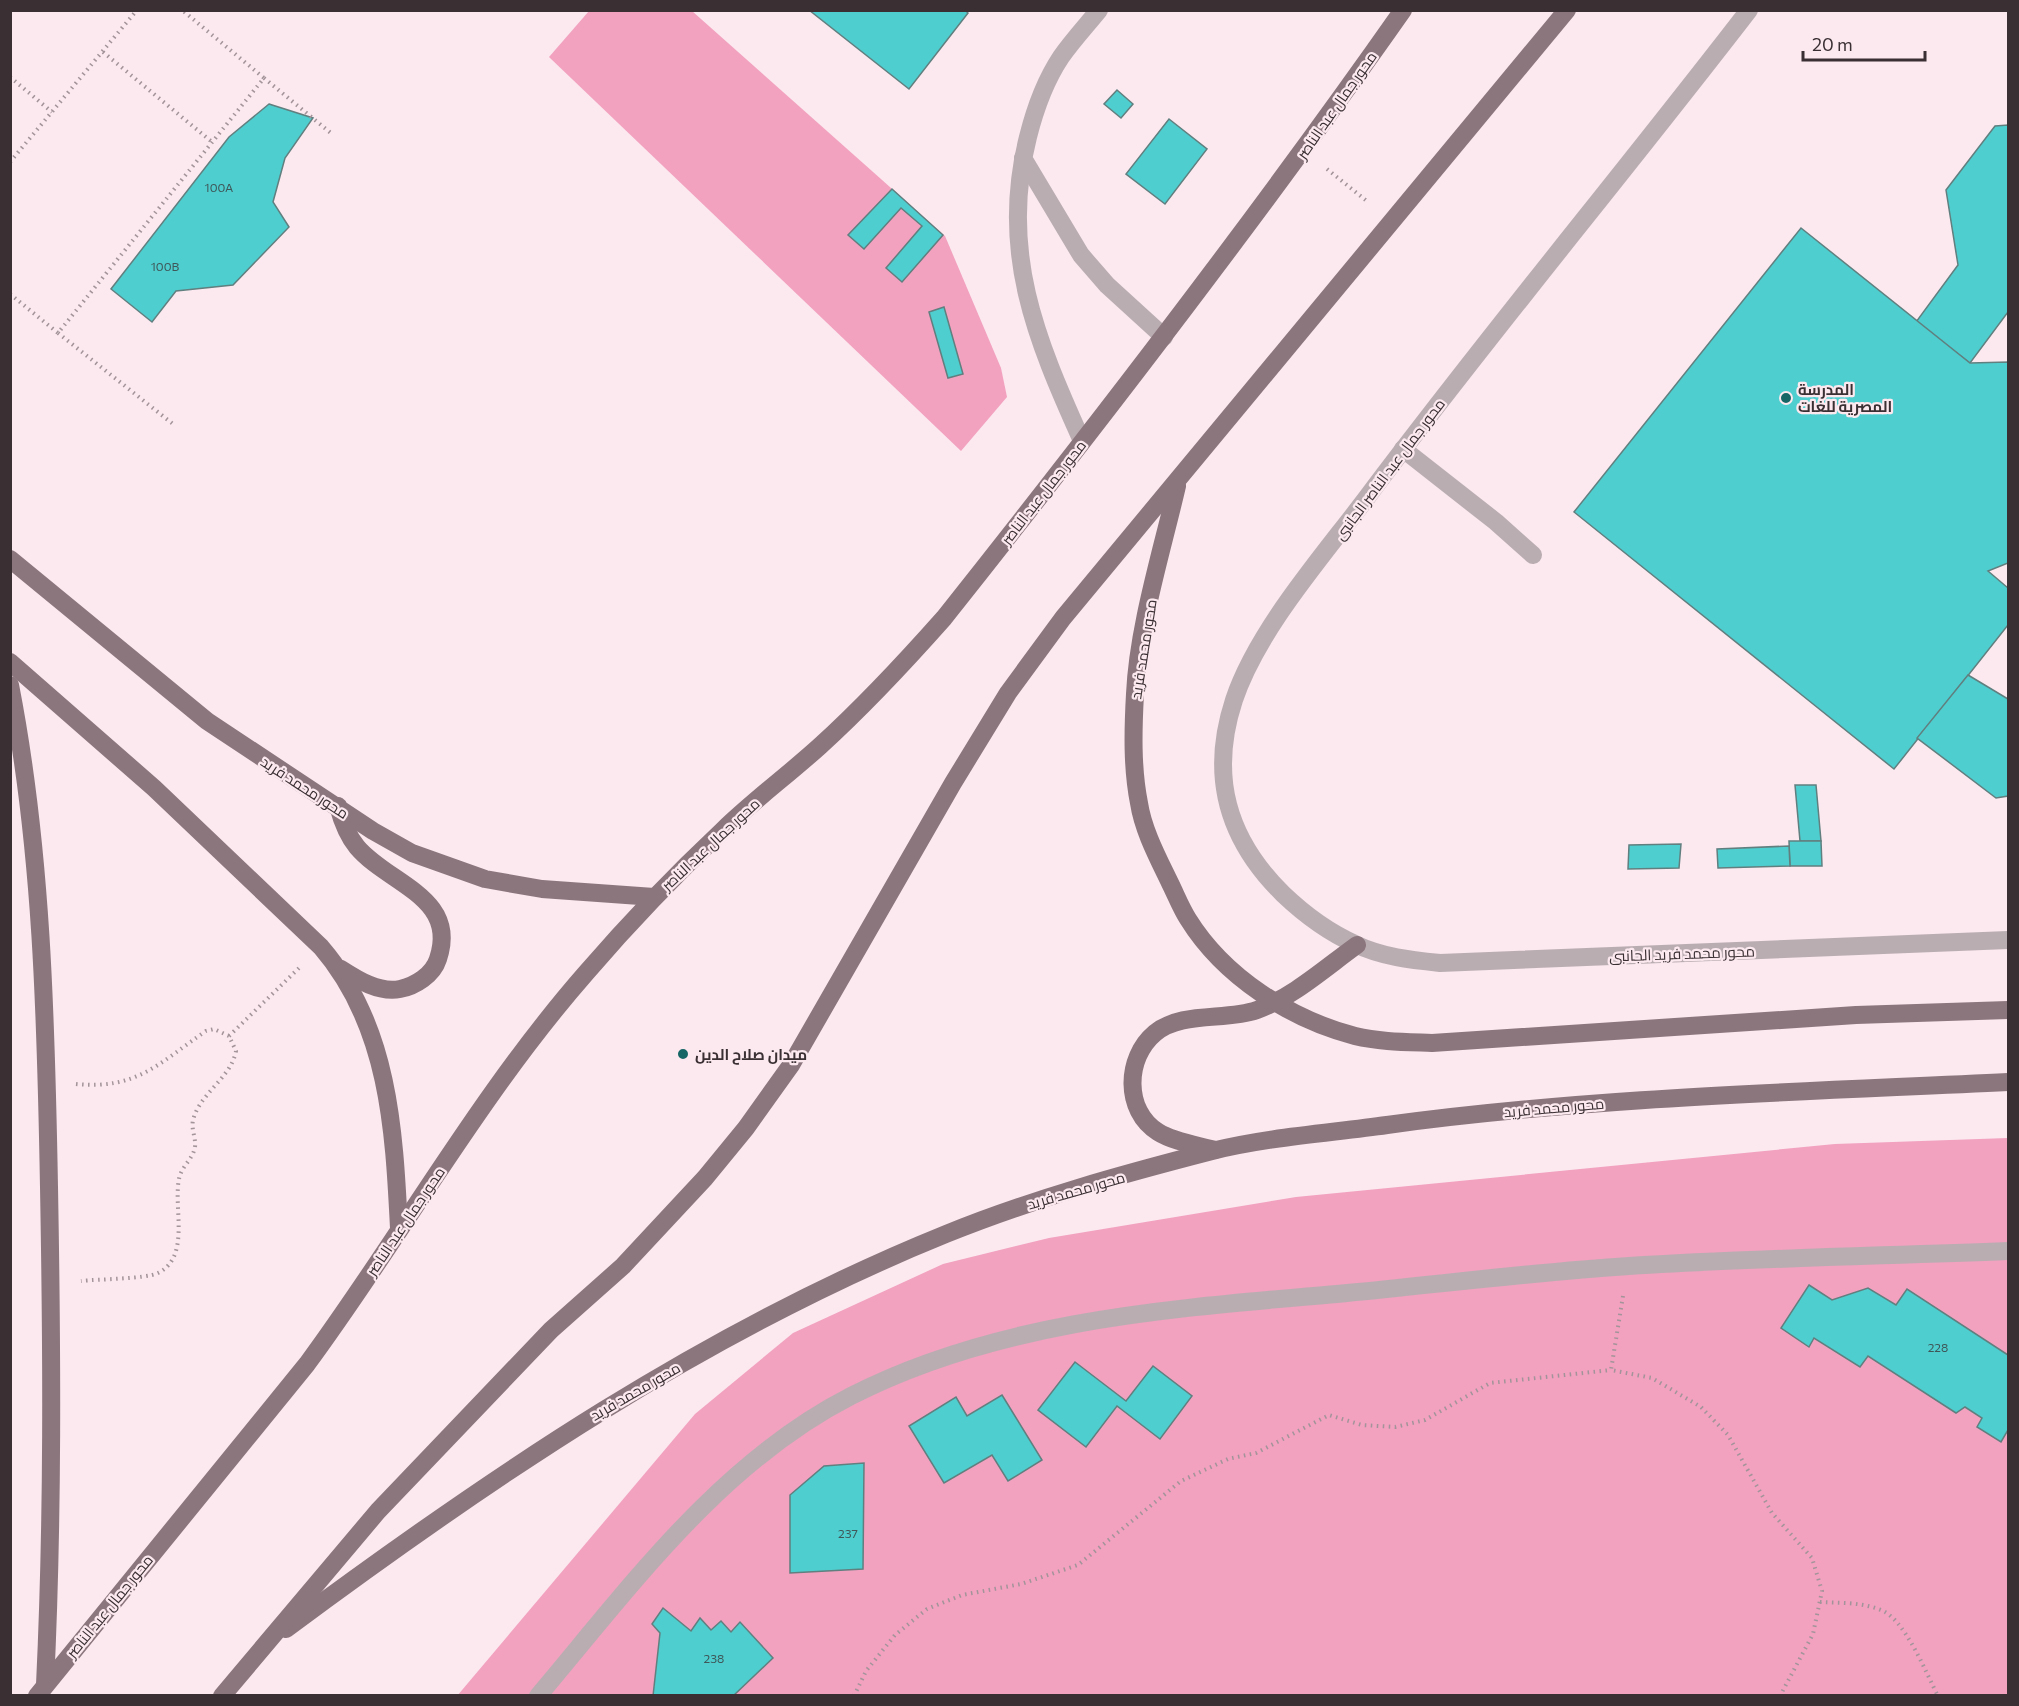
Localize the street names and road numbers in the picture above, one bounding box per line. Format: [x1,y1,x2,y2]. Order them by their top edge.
street label: محور جمال عبد الناصر [1292,48,1381,164]
street label: محور جمال عبد الناصر الجانبى [1330,395,1450,545]
street label: محور جمال عبد الناصر [996,436,1090,549]
street label: محور محمد فريد [1126,598,1161,700]
street label: محور محمد فريد [257,752,352,823]
street label: محور جمال عبد الناصر [657,794,763,895]
street label: محور محمد فريد الجانبى [1609,941,1755,967]
street label: محور محمد فريد [1503,1094,1605,1121]
street label: محور جمال عبد الناصر [361,1163,449,1280]
street label: محور محمد فريد [1025,1167,1127,1213]
street label: محور محمد فريد [587,1358,684,1425]
street label: محور جمال عبد الناصر [61,1551,157,1663]

